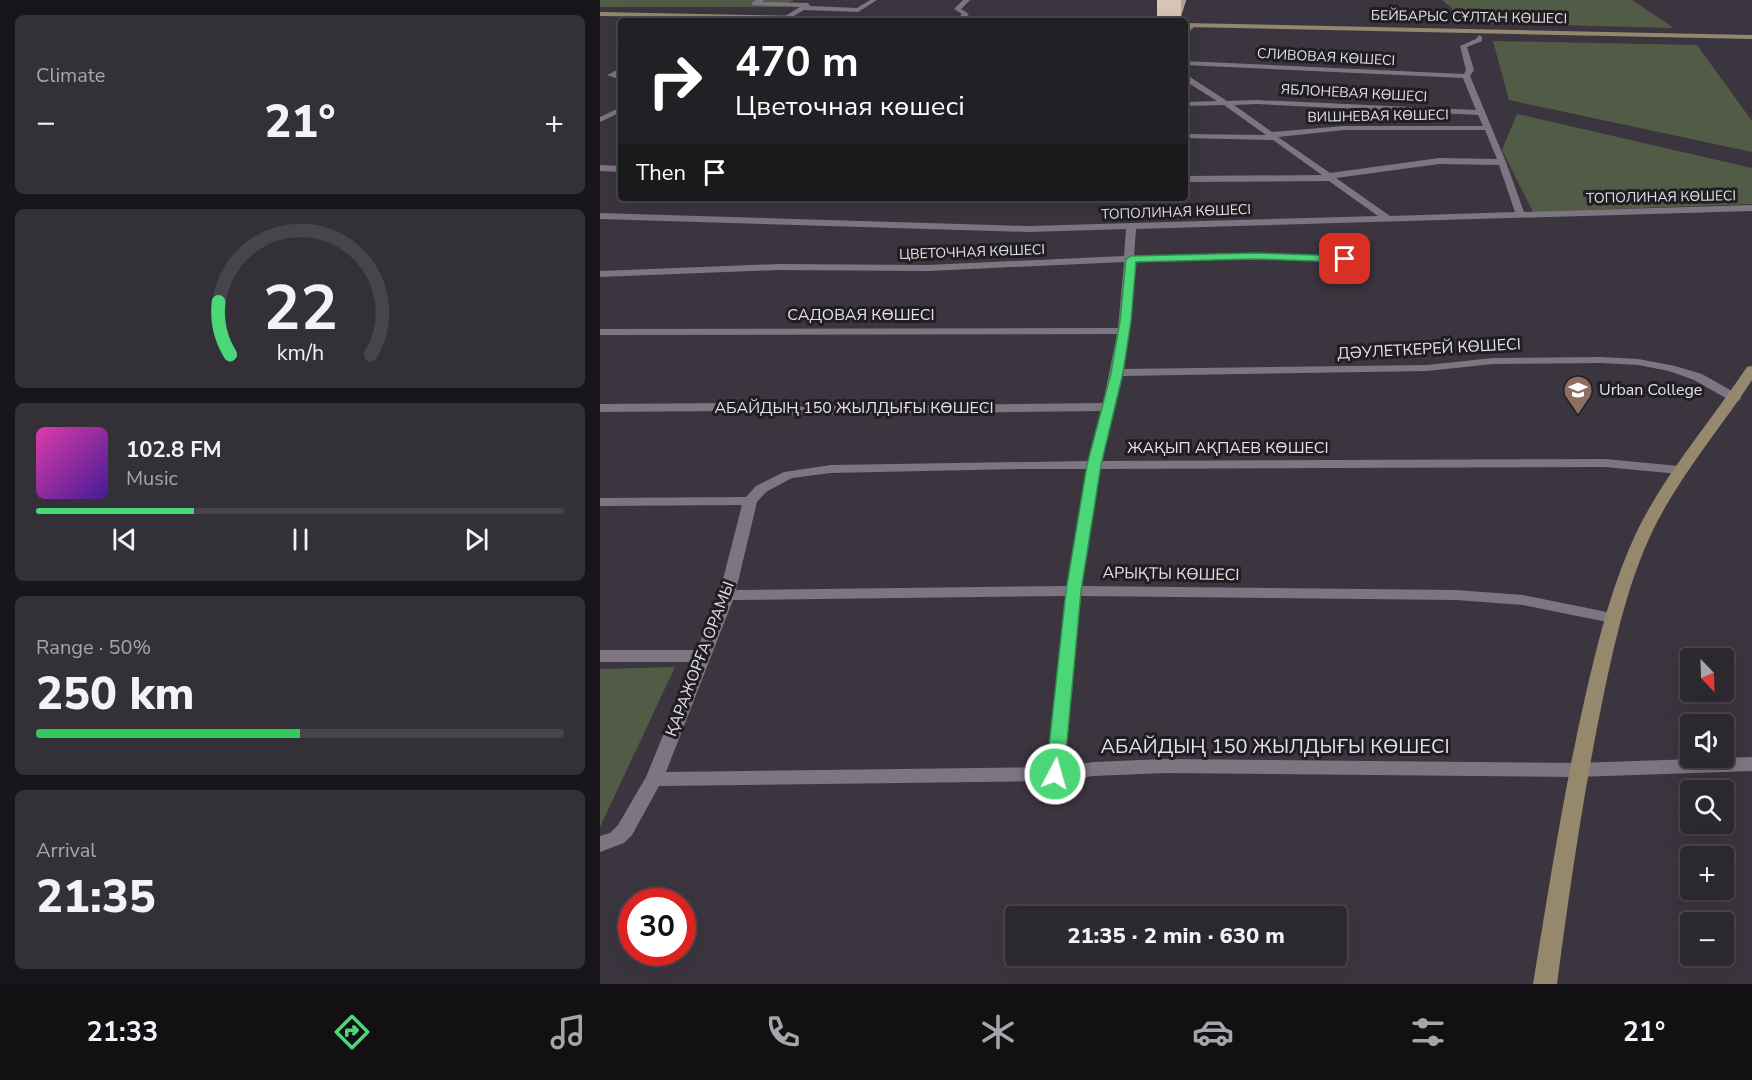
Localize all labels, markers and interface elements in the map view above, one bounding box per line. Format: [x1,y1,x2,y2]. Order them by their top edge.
street label: БЕЙБАРЫС СҰЛТАН КӨШЕСІ [1371,6,1567,28]
text: 470 m [735,34,859,91]
icon: right [636,42,714,120]
street label: СЛИВОВАЯ КӨШЕСІ [1256,44,1396,70]
text: Climate [36,62,105,89]
street label: ЯБЛОНЕВАЯ КӨШЕСІ [1280,80,1428,106]
text: Цветочная көшесі [735,88,965,125]
text: 21° [264,92,336,153]
text: − [36,100,56,145]
text: + [544,100,564,145]
street label: ВИШНЕВАЯ КӨШЕСІ [1307,105,1449,127]
icon: arrive [698,156,731,189]
text: Then [636,158,686,188]
street label: ТОПОЛИНАЯ КӨШЕСІ [1586,186,1736,208]
street label: ТОПОЛИНАЯ КӨШЕСІ [1101,200,1251,224]
pin [1319,233,1370,284]
street label: ЦВЕТОЧНАЯ КӨШЕСІ [899,240,1045,264]
icon: arrive [1328,242,1361,275]
text: 22 [263,266,337,351]
street label: САДОВАЯ КӨШЕСІ [787,304,935,326]
street label: ДӘУЛЕТКЕРЕЙ КӨШЕСІ [1337,333,1521,365]
text: km/h [276,339,324,369]
school or university icon: Urban College [1562,374,1594,416]
place label: Urban College [1599,379,1702,401]
street label: АБАЙДЫҢ 150 ЖЫЛДЫҒЫ КӨШЕСІ [714,397,994,419]
text: 102.8 FM [126,435,222,465]
street label: ЖАҚЫП АҚПАЕВ КӨШЕСІ [1127,437,1329,459]
text: Music [126,465,178,492]
icon: previous [108,523,141,556]
icon: pause [284,523,317,556]
icon: next [460,523,493,556]
street label: АРЫҚТЫ КӨШЕСІ [1102,562,1240,586]
street label: ҚАРАЖОРҒА ОРАМЫ [660,578,740,740]
text: Range · 50% [36,634,151,661]
north arrow [1680,648,1734,702]
map controls [1680,648,1734,966]
text: 250 km [36,664,195,725]
button: sound [1680,714,1734,768]
street label: АБАЙДЫҢ 150 ЖЫЛДЫҒЫ КӨШЕСІ [1100,733,1450,760]
position arrow [1023,742,1087,806]
button: search [1680,780,1734,834]
text: Arrival [36,837,96,864]
button: + [1680,846,1734,900]
text: 21:35 [36,867,156,928]
speed limit sign: 30 [618,888,696,966]
button: − [1680,912,1734,966]
text: 21:35 · 2 min · 630 m [1067,921,1285,951]
icon: directions [331,1011,373,1053]
icon: music [547,1011,589,1053]
icon: phone [762,1011,804,1053]
icon: climate [977,1011,1019,1053]
icon: car [1192,1011,1234,1053]
icon: filters [1407,1011,1449,1053]
text: 21:33 [87,1014,158,1051]
text: 21° [1623,1014,1665,1051]

